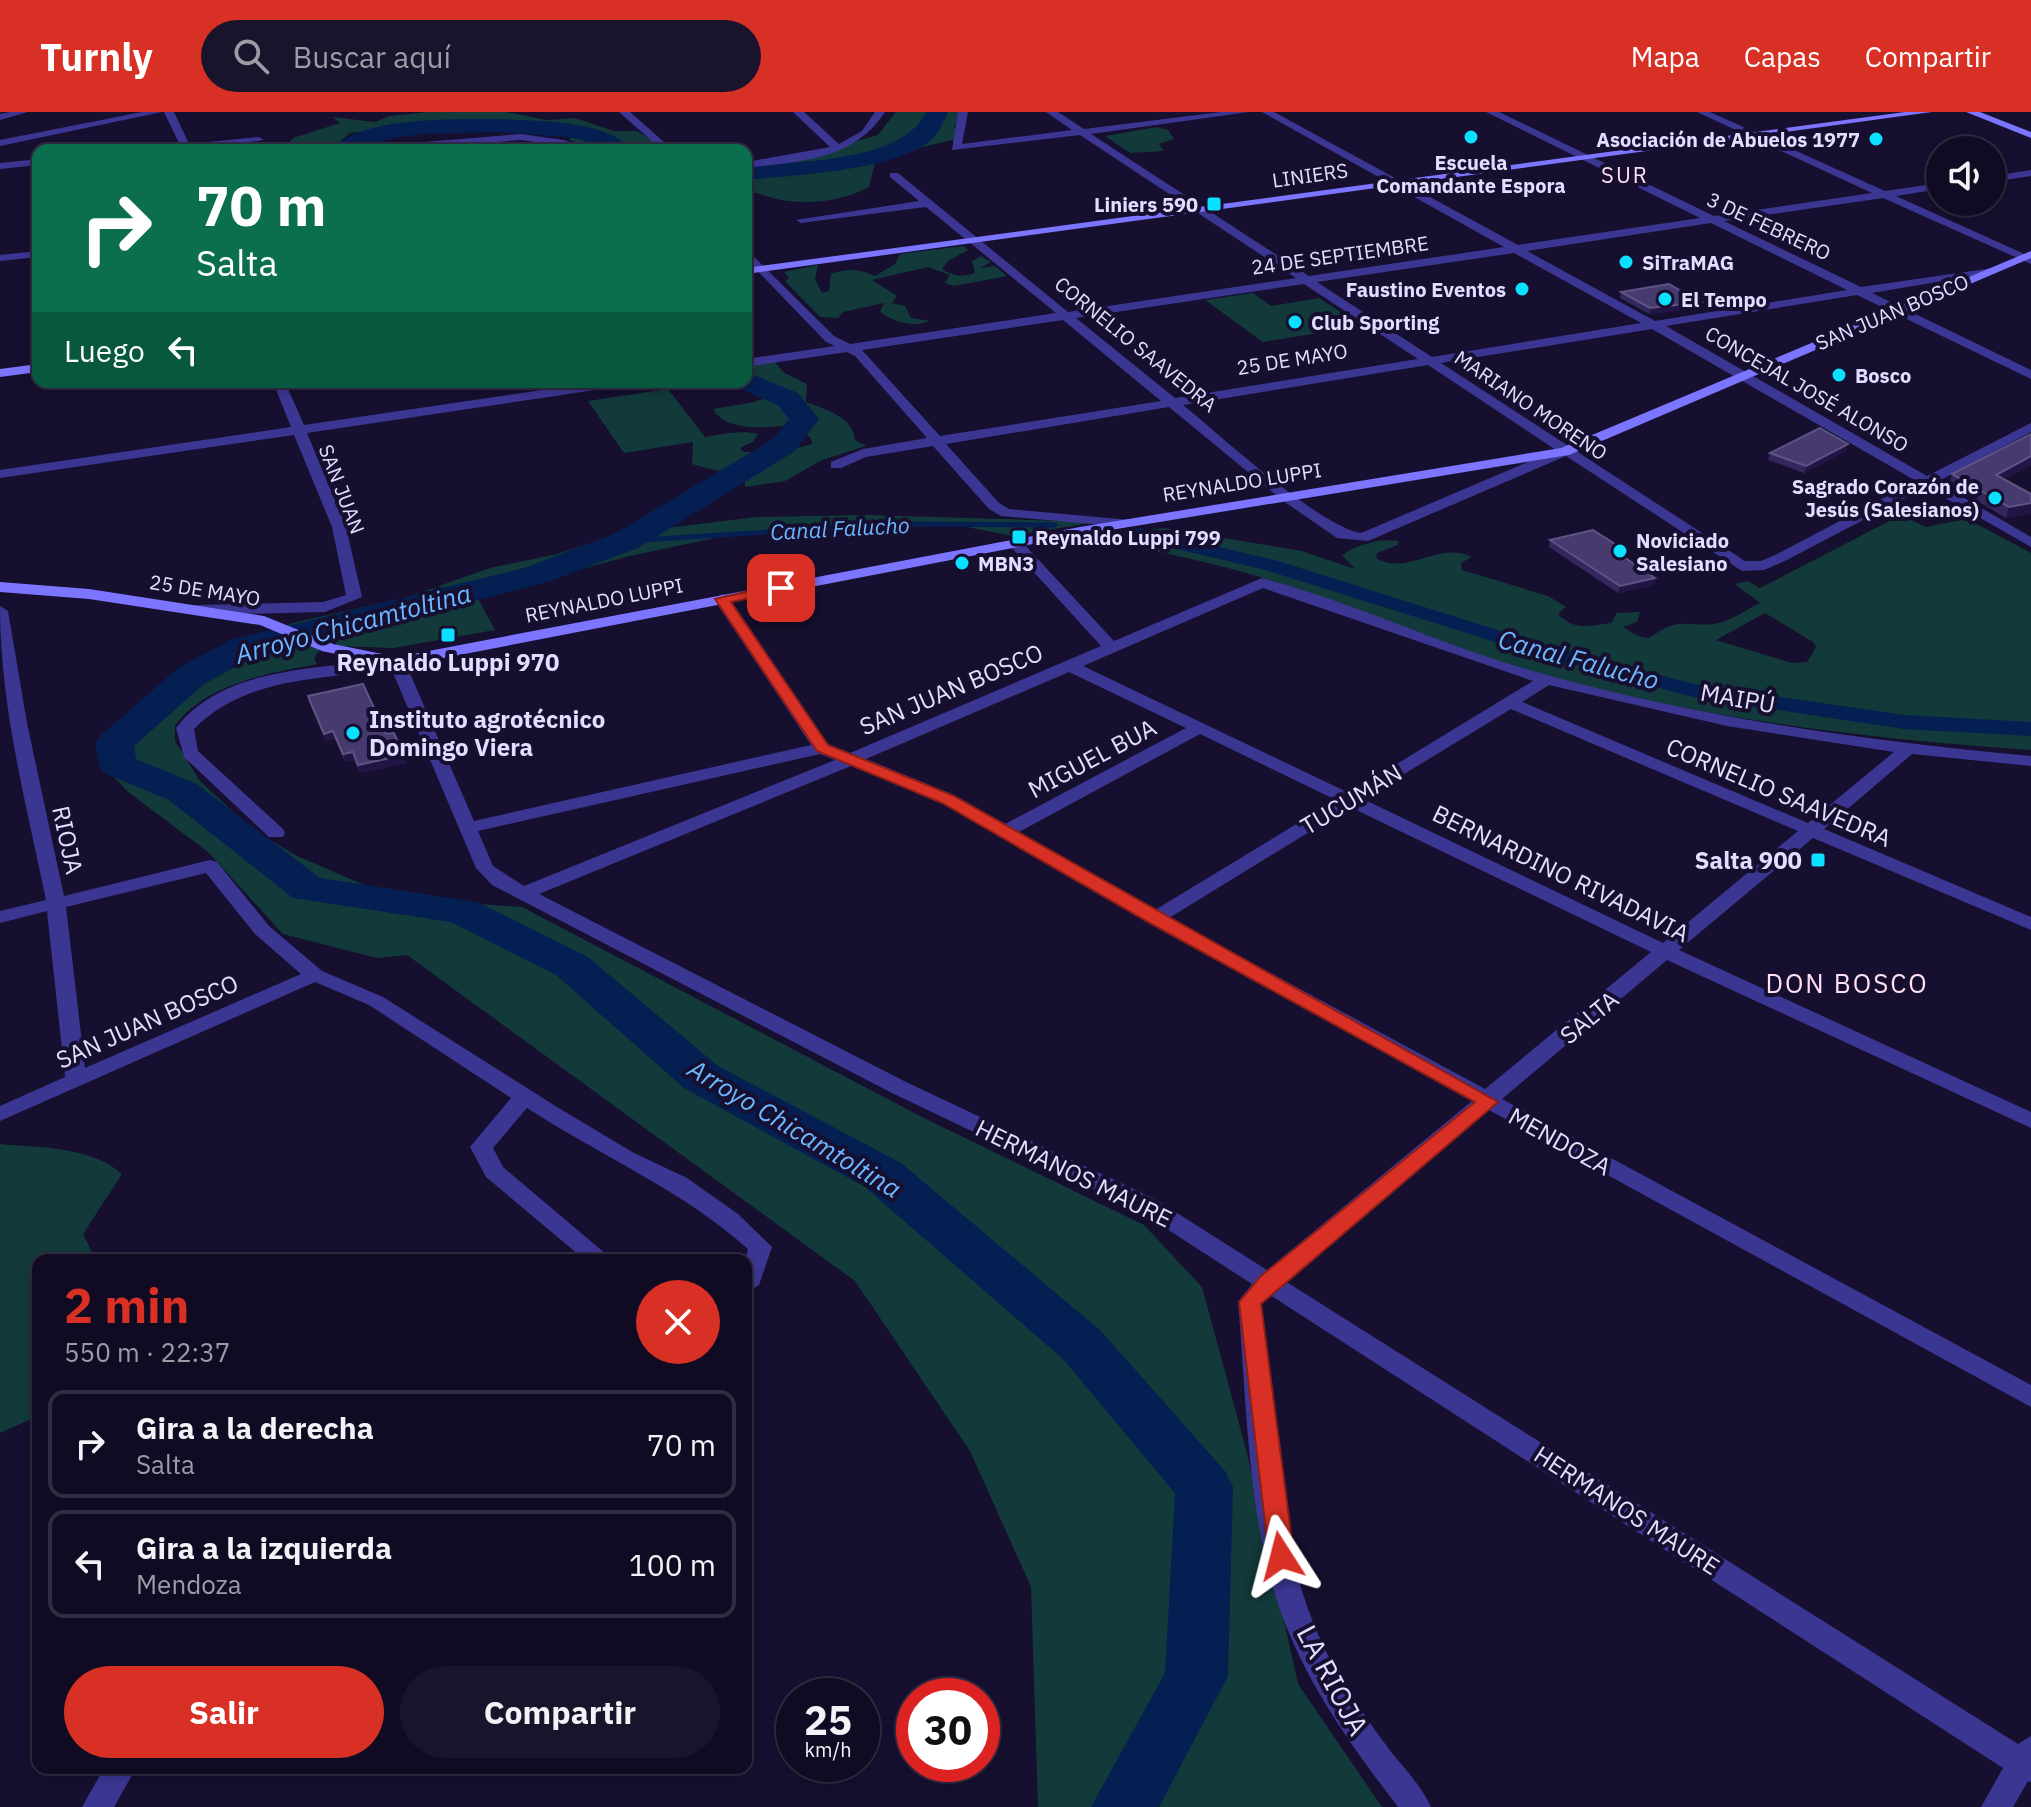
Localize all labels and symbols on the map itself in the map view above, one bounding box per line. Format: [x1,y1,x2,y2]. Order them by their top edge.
place label: Asociación de Abuelos 1977 [1596,126,1860,153]
marker: Escuela Comandante Espora [1462,128,1480,146]
marker: Asociación de Abuelos 1977 [1867,130,1885,148]
place label: Escuela Comandante Espora [1376,149,1566,199]
street label: LINIERS [1270,156,1350,194]
district label: SUR [1601,160,1649,189]
street label: 3 DE FEBRERO [1703,186,1835,266]
place label: Liniers 590 [1094,191,1198,218]
marker: Liniers 590 [1205,195,1223,213]
street label: 24 DE SEPTIEMBRE [1250,229,1430,281]
place label: SiTraMAG [1642,249,1734,276]
marker: SiTraMAG [1617,253,1635,271]
street label: SAN JUAN BOSCO [1811,268,1973,356]
street label: CORNELIO SAAVEDRA [1049,270,1223,418]
place label: Faustino Eventos [1346,276,1506,303]
marker: Faustino Eventos [1513,280,1531,298]
place label: El Tempo [1681,286,1767,313]
marker: El Tempo [1656,290,1674,308]
place label: Club Sporting [1311,309,1440,336]
marker: Club Sporting [1286,313,1304,331]
street label: CONCEJAL JOSÉ ALONSO [1700,320,1914,458]
street label: 25 DE MAYO [1235,337,1349,381]
street label: MARIANO MORENO [1449,344,1613,466]
place label: Bosco [1855,362,1911,389]
marker: Bosco [1830,366,1848,384]
street label: SAN JUAN [313,440,371,538]
street label: REYNALDO LUPPI [1161,456,1323,508]
place label: Sagrado Corazón de Jesús (Salesianos) [1792,473,1979,523]
marker: Sagrado Corazón de Jesús (Salesianos) [1986,489,2004,507]
water label: Canal Falucho [770,510,910,546]
place label: Reynaldo Luppi 799 [1035,524,1221,551]
place label: Noviciado Salesiano [1636,527,1729,577]
marker: Reynaldo Luppi 799 [1010,528,1028,546]
marker: Noviciado Salesiano [1611,542,1629,560]
place label: MBN3 [978,550,1034,577]
pin [747,554,815,622]
marker: MBN3 [953,554,971,572]
street label: 25 DE MAYO [148,568,262,612]
street label: REYNALDO LUPPI [523,571,685,629]
water label: Arroyo Chicamtoltina [230,575,475,671]
water label: Canal Falucho [1495,621,1663,697]
marker: Reynaldo Luppi 970 [439,626,457,644]
street label: SAN JUAN BOSCO [854,636,1048,742]
place label: Reynaldo Luppi 970 [337,646,559,678]
street label: MAIPÚ [1698,676,1778,720]
place label: Instituto agrotécnico Domingo Viera [369,703,605,763]
street label: MIGUEL BUA [1022,711,1162,805]
marker: Instituto agrotécnico Domingo Viera [344,724,362,742]
street label: CORNELIO SAAVEDRA [1661,730,1897,854]
street label: TUCUMÁN [1294,756,1408,842]
street label: BERNARDINO RIVADAVIA [1427,797,1695,949]
street label: RIOJA [45,803,91,877]
place label: Salta 900 [1695,844,1802,876]
marker: Salta 900 [1809,851,1827,869]
street label: SAN JUAN BOSCO [51,966,243,1076]
district label: DON BOSCO [1765,966,1929,1000]
street label: SALTA [1553,983,1625,1051]
water label: Arroyo Chicamtoltina [681,1050,908,1205]
street label: MENDOZA [1503,1100,1617,1182]
street label: HERMANOS MAURE [970,1112,1178,1234]
street label: HERMANOS MAURE [1528,1438,1726,1582]
position arrow [1239,1514,1323,1598]
street label: LA RIOJA [1289,1618,1377,1742]
speed limit sign: 30 [896,1678,1000,1782]

